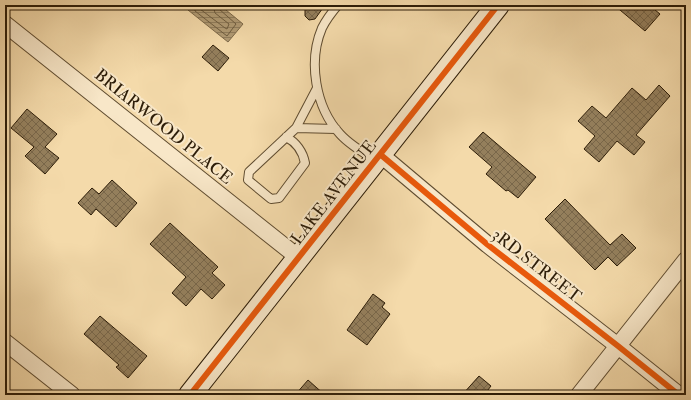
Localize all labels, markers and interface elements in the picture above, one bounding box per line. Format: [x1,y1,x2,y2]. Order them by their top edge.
street label: BRIARWOOD PLACE [90,64,237,189]
street label: LAKE AVENUE [286,136,381,249]
street label: 3RD STREET [488,224,586,307]

